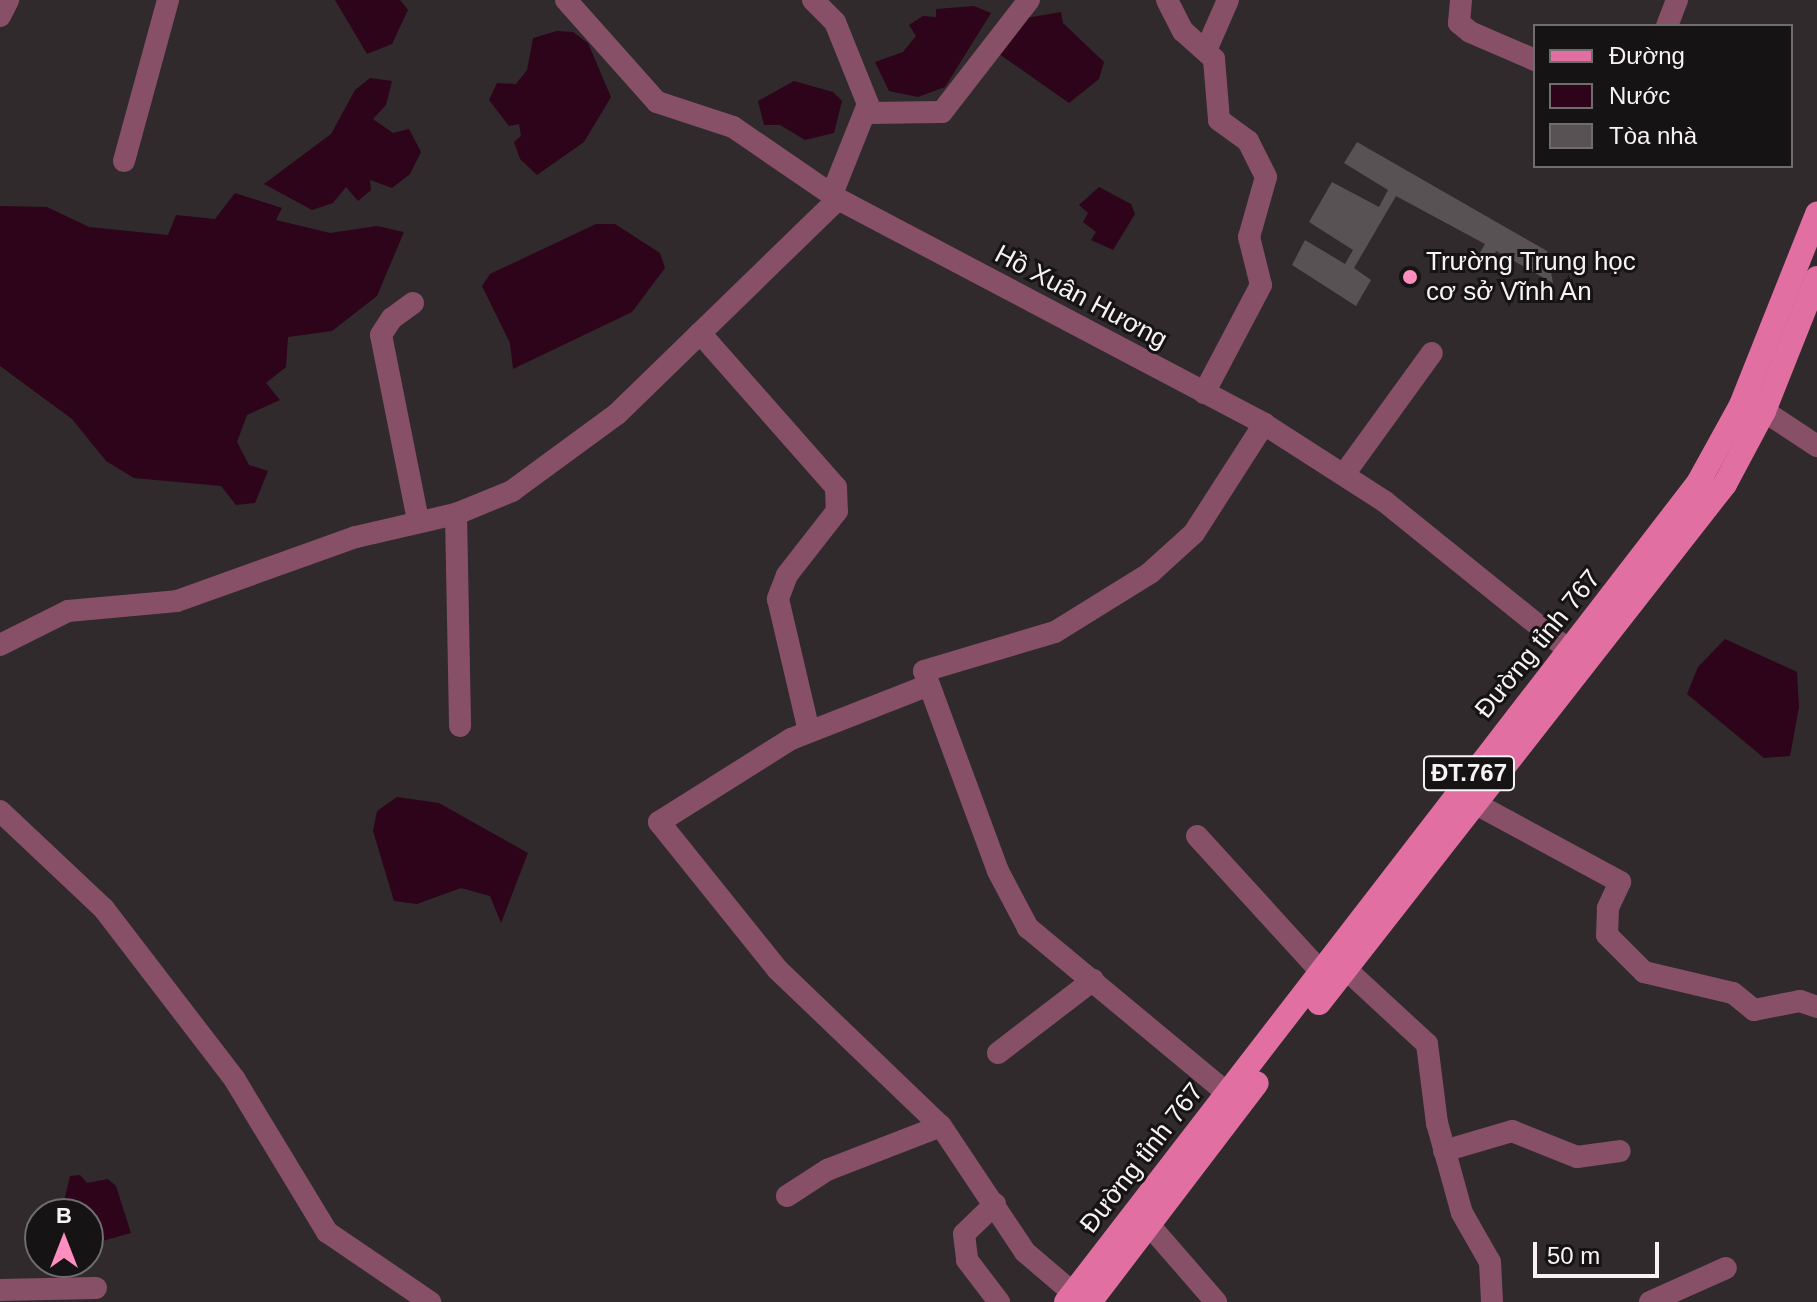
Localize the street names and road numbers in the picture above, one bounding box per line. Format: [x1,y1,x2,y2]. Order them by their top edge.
street label: Hồ Xuân Hương [990,238,1172,356]
street label: Đường tỉnh 767 [1469,564,1607,724]
road number: ĐT.767 [1421,753,1517,793]
street label: Đường tỉnh 767 [1074,1077,1210,1239]

